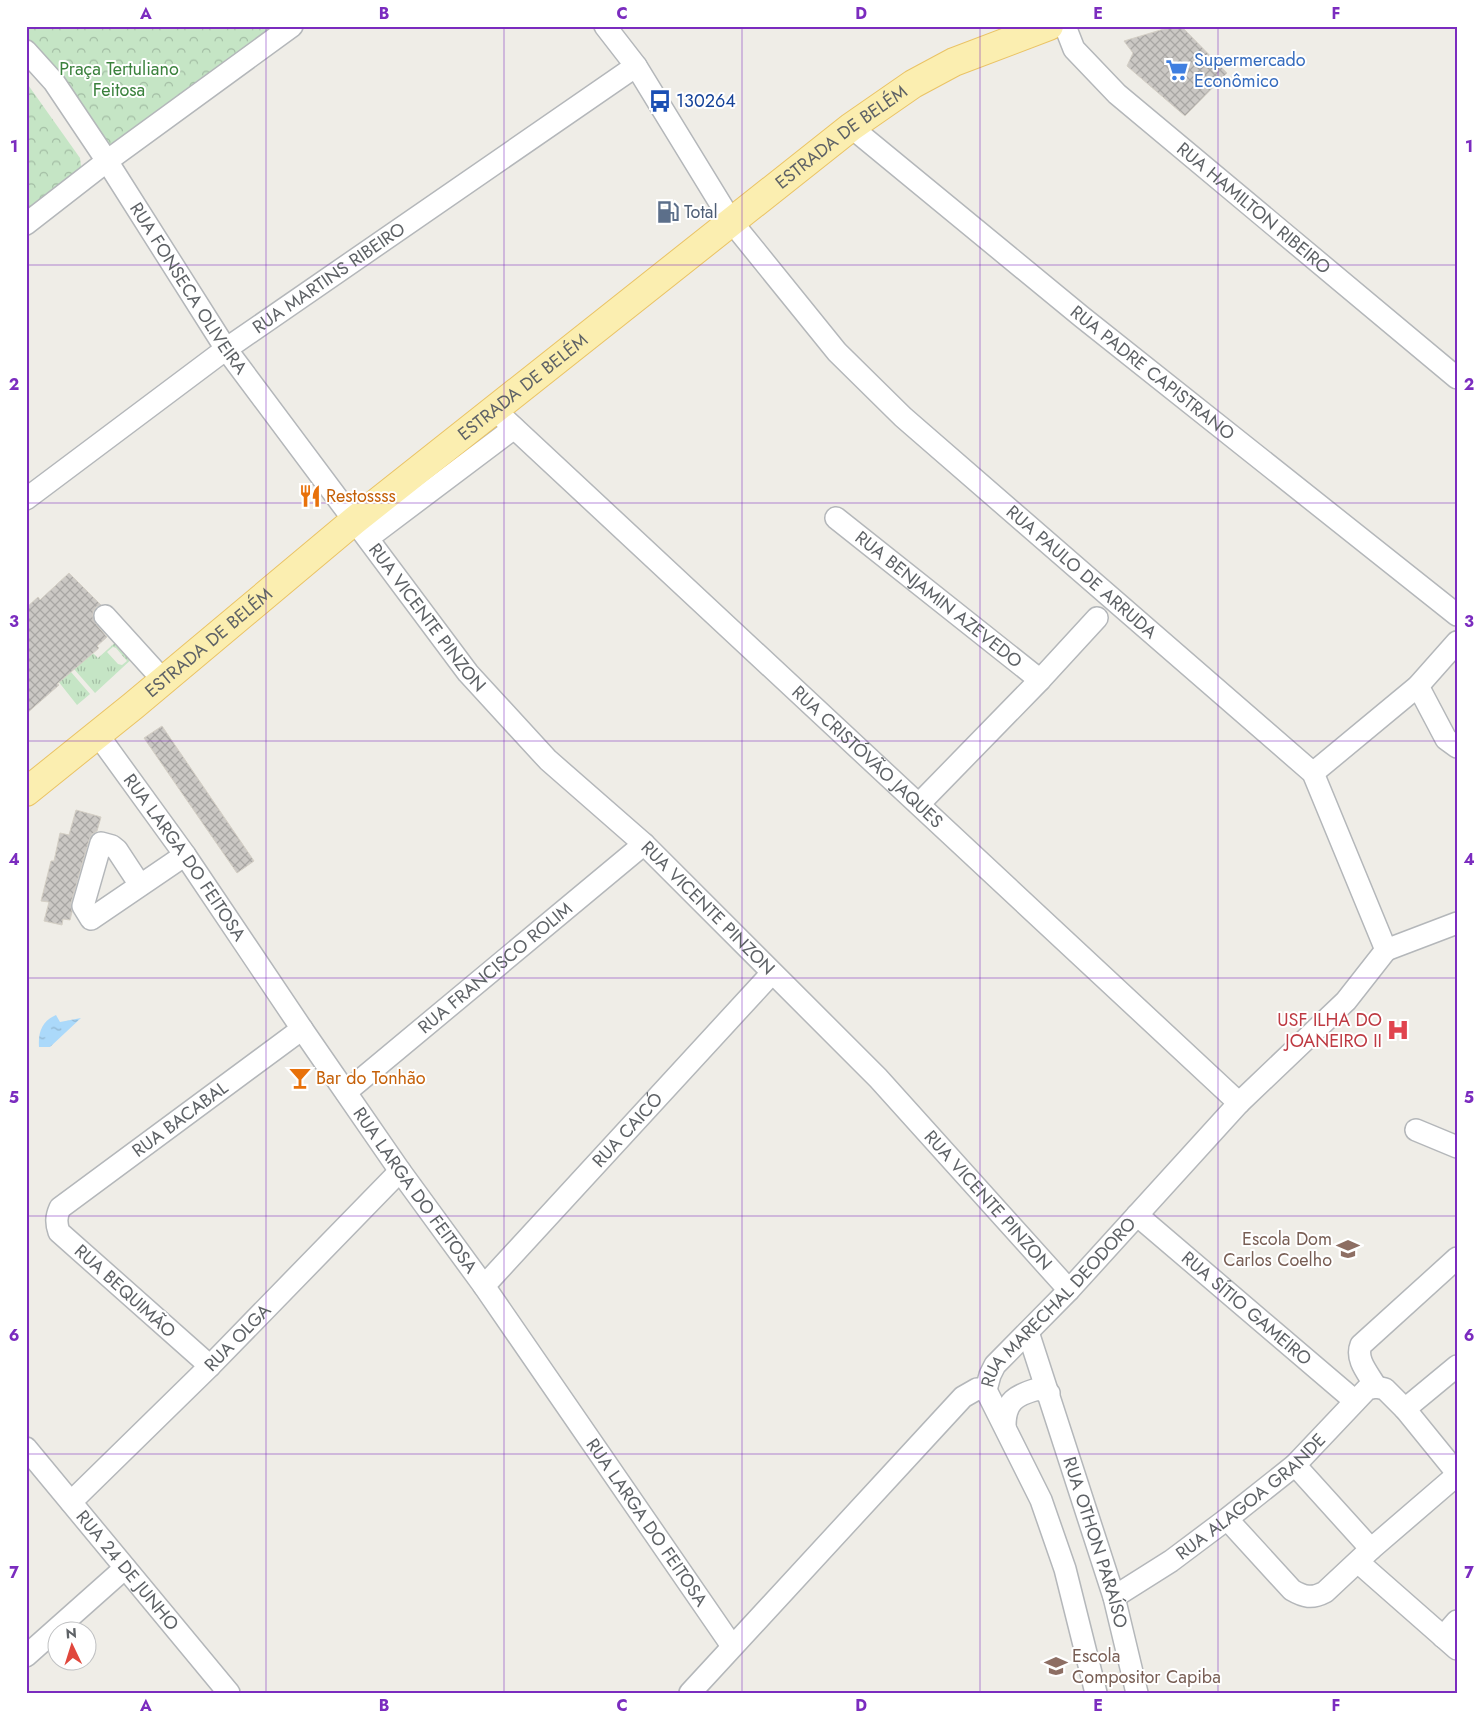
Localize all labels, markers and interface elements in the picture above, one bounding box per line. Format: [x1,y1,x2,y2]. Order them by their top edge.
text: A [139,2,152,25]
text: B [379,2,389,25]
text: C [616,2,628,25]
text: D [855,2,867,25]
text: E [1093,2,1103,25]
text: F [1332,2,1340,25]
place label: Supermercado Econômico [1194,47,1306,94]
park label: Praça Tertuliano Feitosa [59,56,179,103]
supermarket icon: Supermercado Econômico [1164,57,1190,83]
street label: ESTRADA DE BELÉM [770,79,913,195]
bus stop icon: 130264 [647,88,673,114]
place label: 130264 [676,88,736,114]
text: 1 [10,135,18,158]
text: 1 [1465,135,1473,158]
street label: RUA HAMILTON RIBEIRO [1171,136,1336,280]
street label: RUA FONSECA OLIVEIRA [123,197,254,380]
fuel station icon: Total [655,199,681,225]
place label: Total [684,199,718,225]
street label: RUA MARTINS RIBEIRO [247,216,411,340]
street label: RUA PADRE CAPISTRANO [1065,299,1240,446]
street label: ESTRADA DE BELÉM [452,327,593,447]
text: 2 [9,373,19,396]
text: 2 [1464,373,1474,396]
restaurant icon: Restossss [297,483,323,509]
place label: Restossss [326,483,396,509]
street label: RUA PAULO DE ARRUDA [1000,499,1163,645]
street label: RUA BENJAMIN AZEVEDO [849,525,1028,674]
street label: RUA VICENTE PINZON [362,538,492,697]
street label: ESTRADA DE BELÉM [139,581,278,704]
text: 3 [9,610,19,633]
text: 3 [1464,610,1474,633]
street label: RUA CRISTÓVÃO JAQUES [786,680,949,834]
street label: RUA LARGA DO FEITOSA [117,768,252,946]
street label: RUA VICENTE PINZON [635,835,781,981]
text: 4 [8,848,20,871]
text: 4 [1463,848,1475,871]
street label: RUA FRANCISCO ROLIM [412,896,578,1040]
place label: USF ILHA DO JOANEIRO II [1277,1007,1382,1054]
hospital icon: USF ILHA DO JOANEIRO II [1385,1017,1411,1043]
bar icon: Bar do Tonhão [287,1065,313,1091]
place label: Bar do Tonhão [316,1065,426,1091]
street label: RUA BACABAL [127,1075,233,1163]
text: 5 [9,1086,19,1109]
text: 5 [1464,1086,1474,1109]
street label: RUA CAICÓ [586,1087,669,1173]
street label: RUA LARGA DO FEITOSA [347,1102,484,1279]
street label: RUA VICENTE PINZON [918,1125,1058,1276]
street label: RUA MARECHAL DEODORO [974,1211,1142,1390]
place label: Escola Dom Carlos Coelho [1223,1226,1332,1273]
school or university icon: Escola Dom Carlos Coelho [1335,1236,1361,1262]
street label: RUA BEQUIMÃO [69,1238,181,1344]
street label: RUA SÍTIO GAMEIRO [1176,1245,1317,1372]
street label: RUA OLGA [198,1298,277,1377]
text: 6 [9,1324,19,1347]
text: 6 [1464,1324,1474,1347]
street label: RUA ALAGOA GRANDE [1170,1427,1332,1566]
street label: RUA LARGA DO FEITOSA [580,1433,714,1612]
street label: RUA OTHON PARAÍSO [1056,1453,1134,1631]
street label: RUA 24 DE JUNHO [71,1506,183,1634]
text: 7 [9,1561,19,1584]
text: 7 [1464,1561,1474,1584]
north arrow [48,1622,98,1672]
place label: Escola Compositor Capiba [1072,1643,1221,1690]
school or university icon: Escola Compositor Capiba [1043,1653,1069,1679]
text: A [139,1694,152,1717]
text: B [379,1694,389,1717]
text: C [616,1694,628,1717]
text: D [855,1694,867,1717]
text: E [1093,1694,1103,1717]
text: F [1332,1694,1340,1717]

